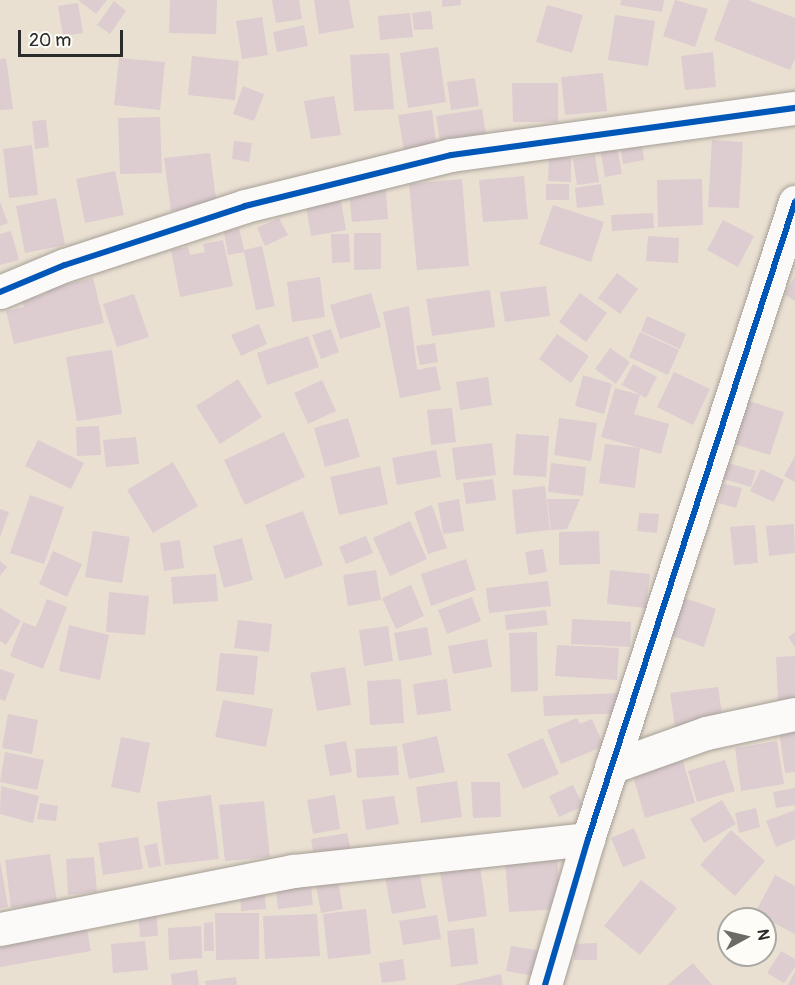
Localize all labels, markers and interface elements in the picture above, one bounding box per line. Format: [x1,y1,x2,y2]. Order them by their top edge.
scale bar [21,18,126,56]
text: 20 m [29,29,71,52]
north arrow [717,907,777,967]
text: N [752,928,773,942]

